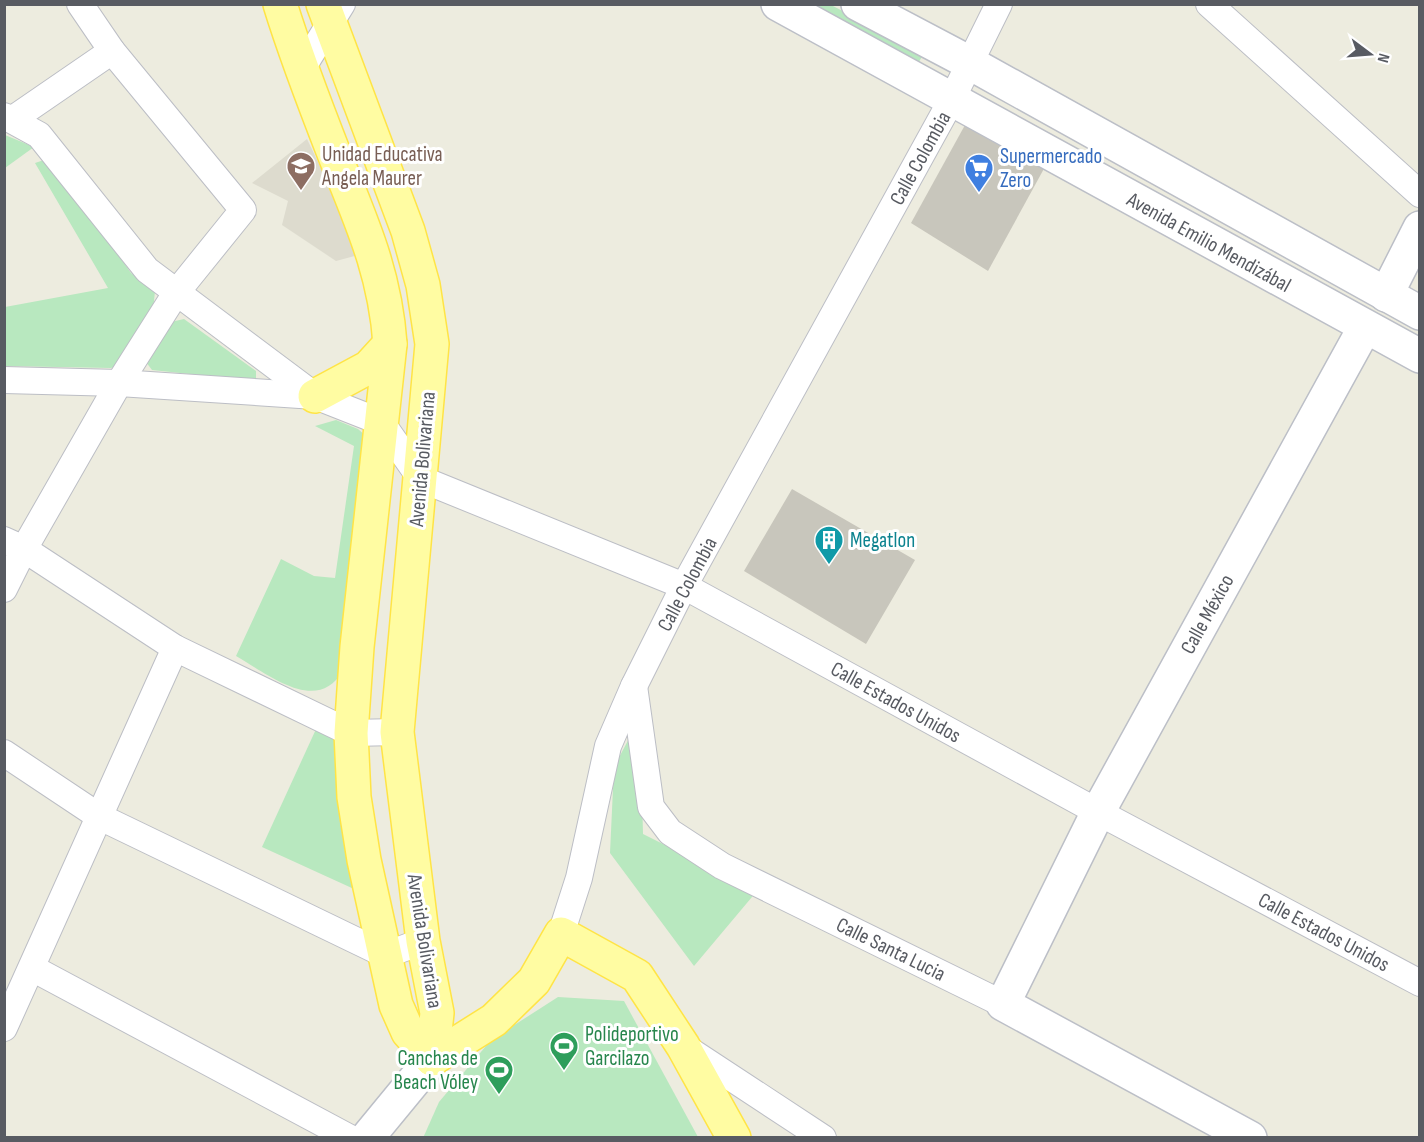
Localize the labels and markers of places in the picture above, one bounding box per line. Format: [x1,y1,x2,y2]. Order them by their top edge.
place label: Unidad Educativa Angela Maurer [321,142,443,191]
place label: Supermercado Zero [1000,144,1102,193]
school or university icon: Unidad Educativa Angela Maurer [285,150,317,192]
supermarket icon: Supermercado Zero [963,152,995,194]
building icon: Megatlon [813,524,845,566]
place label: Megatlon [850,528,915,553]
place label: Polideportivo Garcilazo [585,1022,679,1071]
sports icon: Polideportivo Garcilazo [548,1030,580,1072]
place label: Canchas de Beach Vóley [394,1046,478,1095]
sports icon: Canchas de Beach Vóley [483,1054,515,1096]

